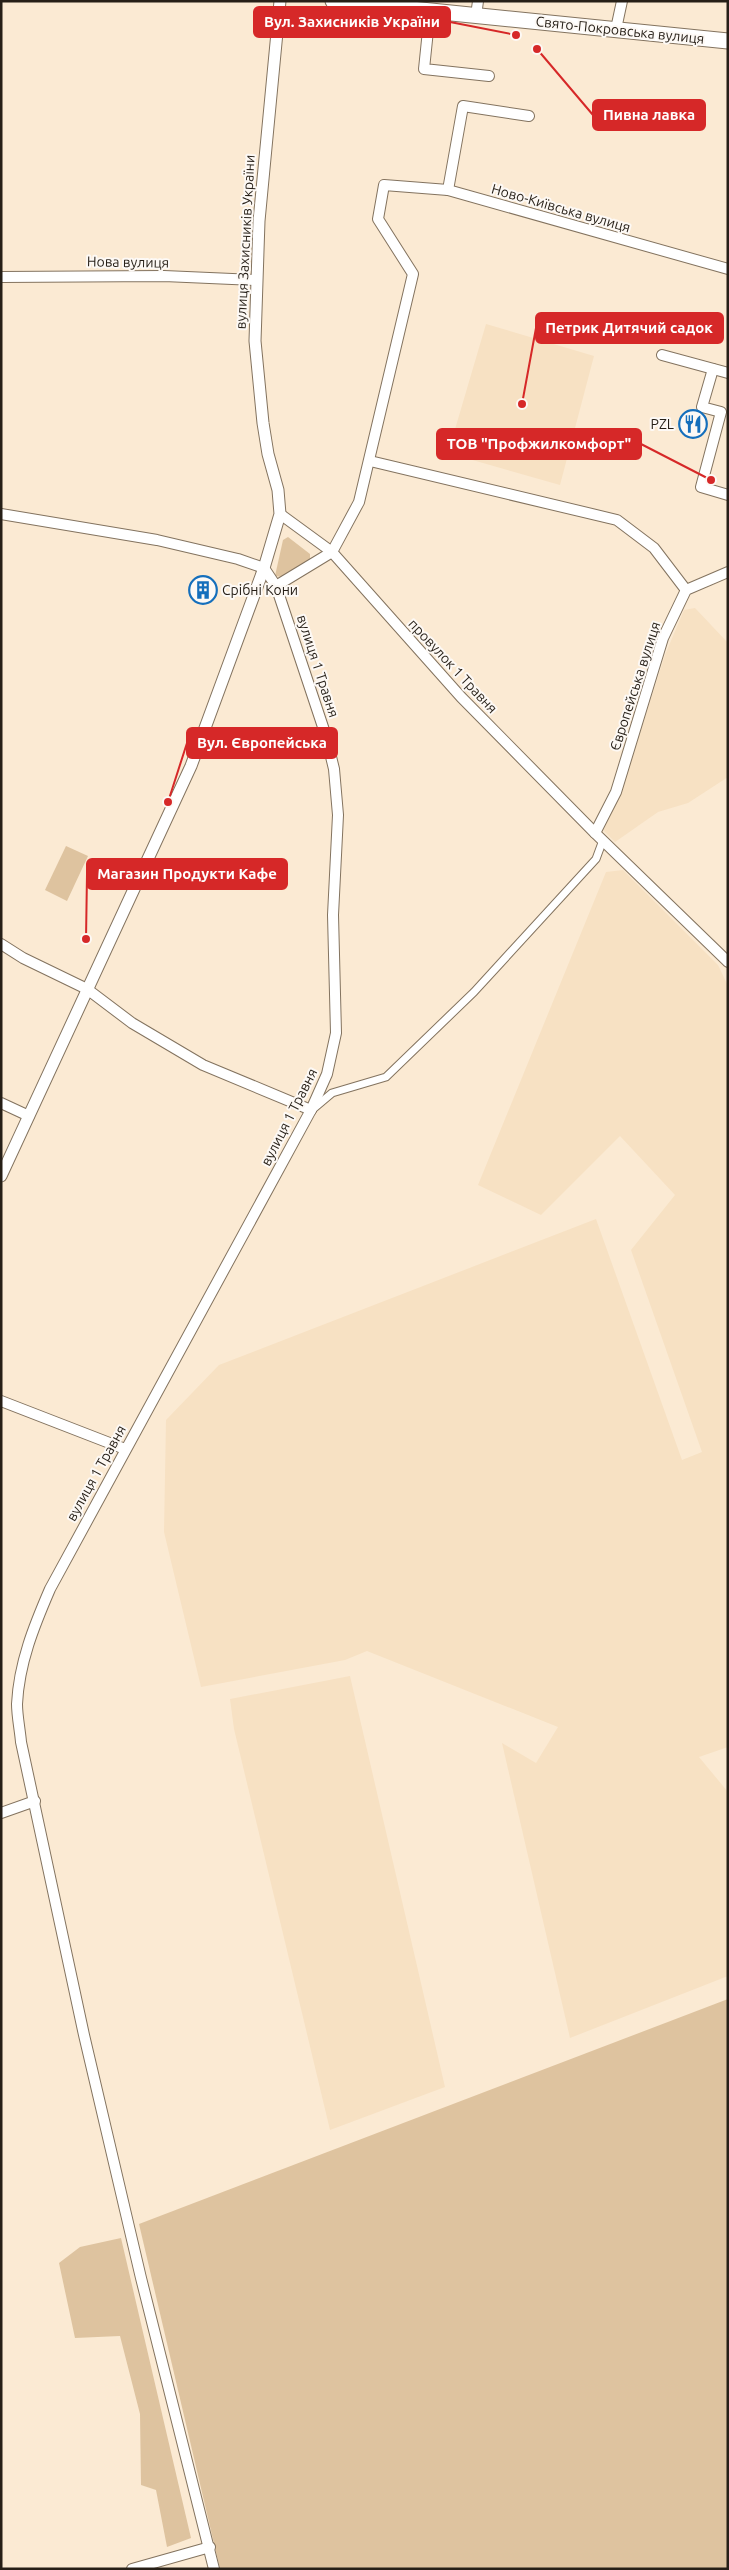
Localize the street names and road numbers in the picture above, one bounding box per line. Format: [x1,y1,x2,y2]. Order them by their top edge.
street label: Свято-Покровська вулиця [535,13,705,47]
street label: вулиця Захисників України [232,154,258,330]
street label: Ново-Київська вулиця [490,180,632,236]
street label: Нова вулиця [87,253,169,271]
street label: вулиця 1 Травня [294,613,342,719]
street label: провулок 1 Травня [405,616,501,716]
street label: Європейська вулиця [607,620,663,752]
street label: вулиця 1 Травня [258,1066,320,1168]
street label: вулиця 1 Травня [63,1422,129,1524]

